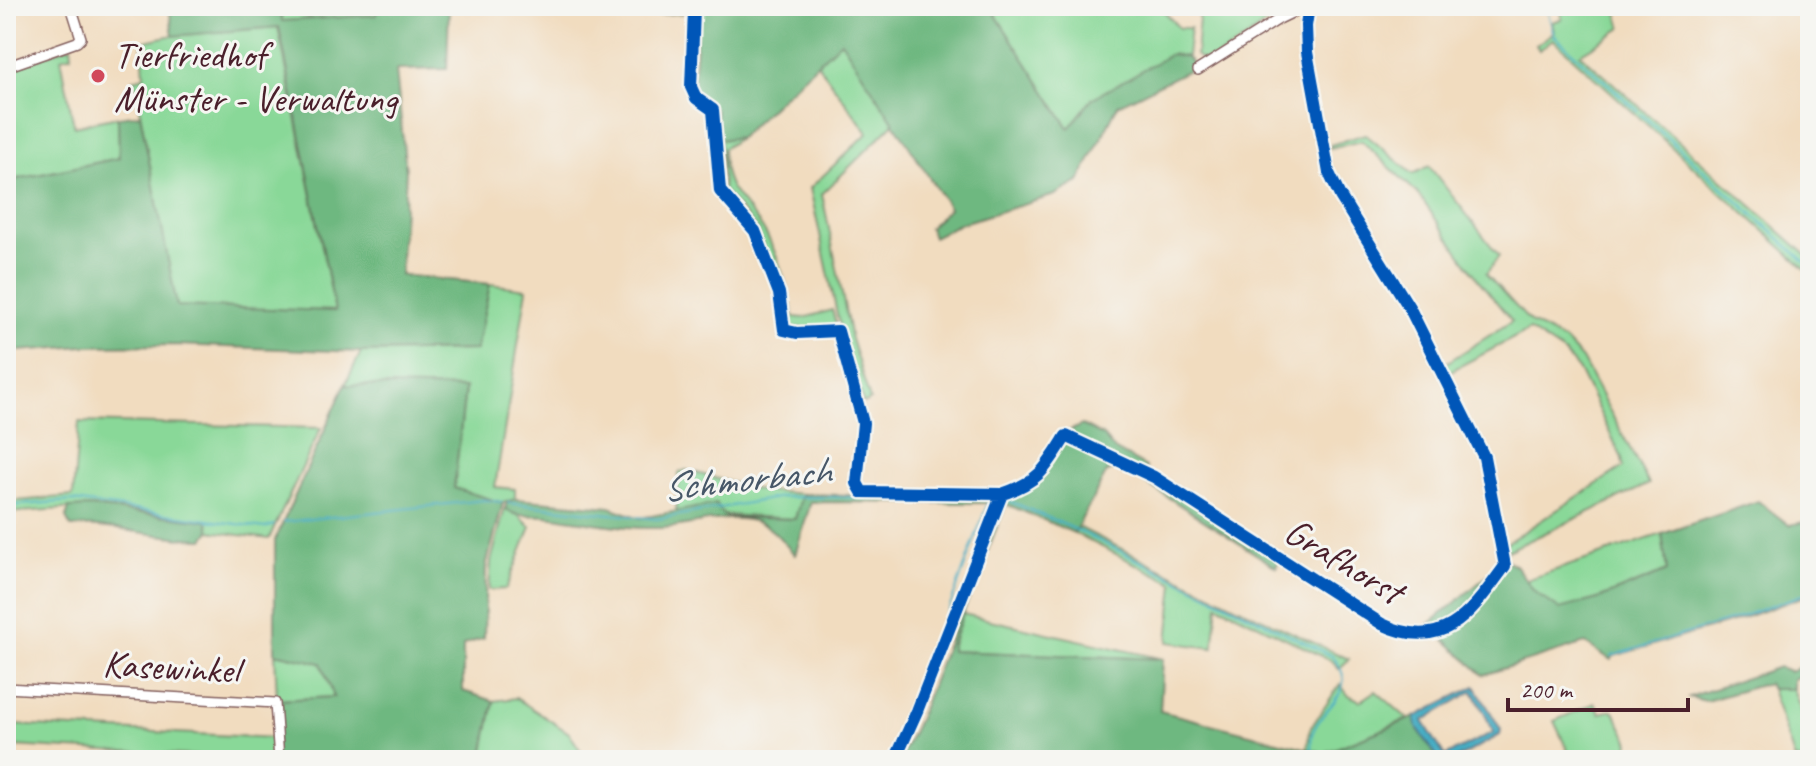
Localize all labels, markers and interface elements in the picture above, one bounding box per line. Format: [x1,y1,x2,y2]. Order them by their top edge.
place label: Tierfriedhof Münster - Verwaltung [114,31,399,122]
marker: Tierfriedhof Münster - Verwaltung [89,67,107,85]
water label: Schmorbach [659,445,836,513]
street label: Grafhorst [1276,507,1416,617]
street label: Kasewinkel [102,640,247,694]
scale bar [1508,662,1688,712]
text: 200 m [1520,675,1574,705]

